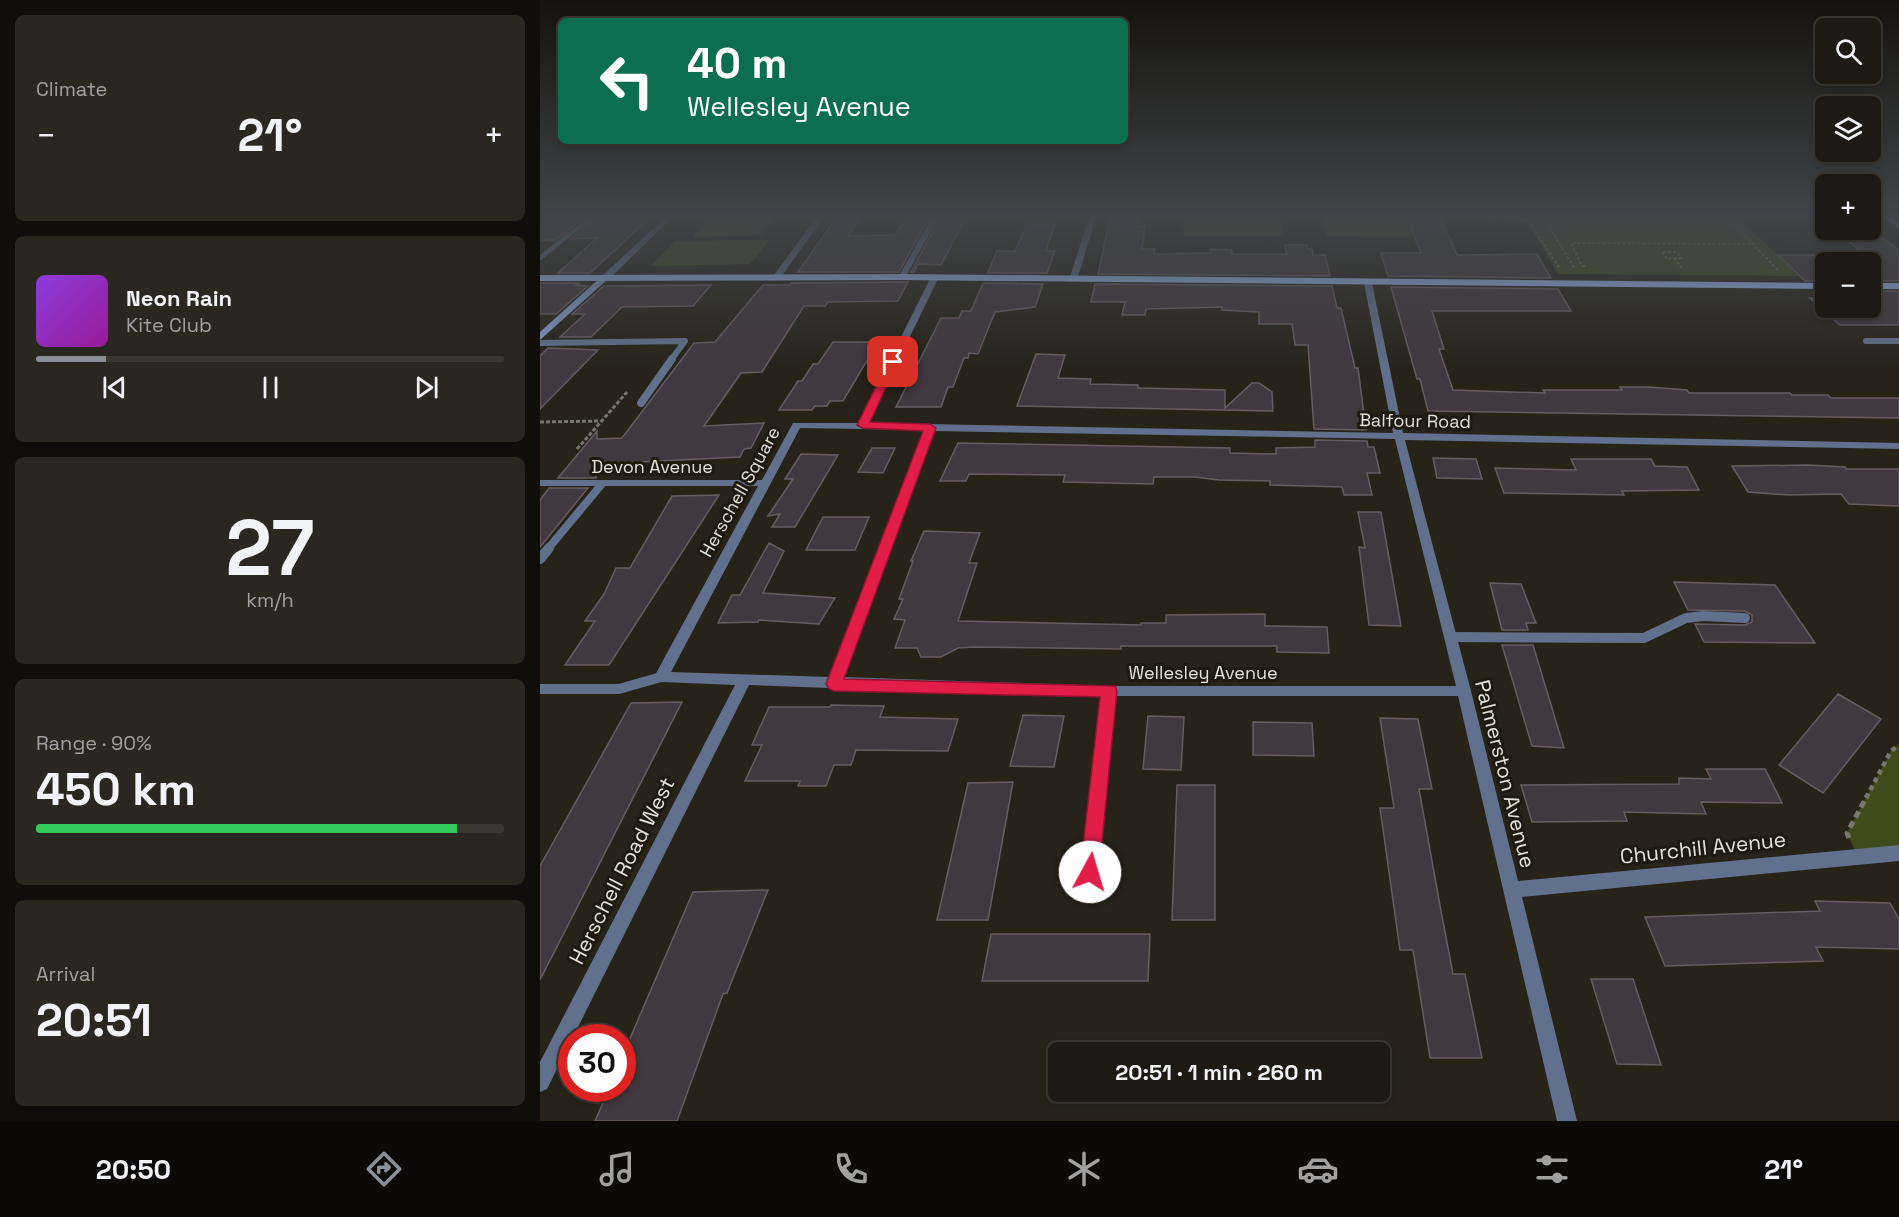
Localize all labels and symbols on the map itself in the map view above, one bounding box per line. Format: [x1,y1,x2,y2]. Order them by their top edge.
pin [867,336,918,387]
street label: Balfour Road [1359,408,1471,433]
street label: Herschell Square [694,423,785,561]
street label: Devon Avenue [591,455,713,478]
street label: Wellesley Avenue [1128,661,1278,684]
street label: Palmerston Avenue [1469,677,1542,871]
street label: Herschell Road West [563,773,680,969]
street label: Churchill Avenue [1619,825,1787,870]
position arrow [1058,840,1122,904]
speed limit sign: 30 [558,1024,636,1102]

